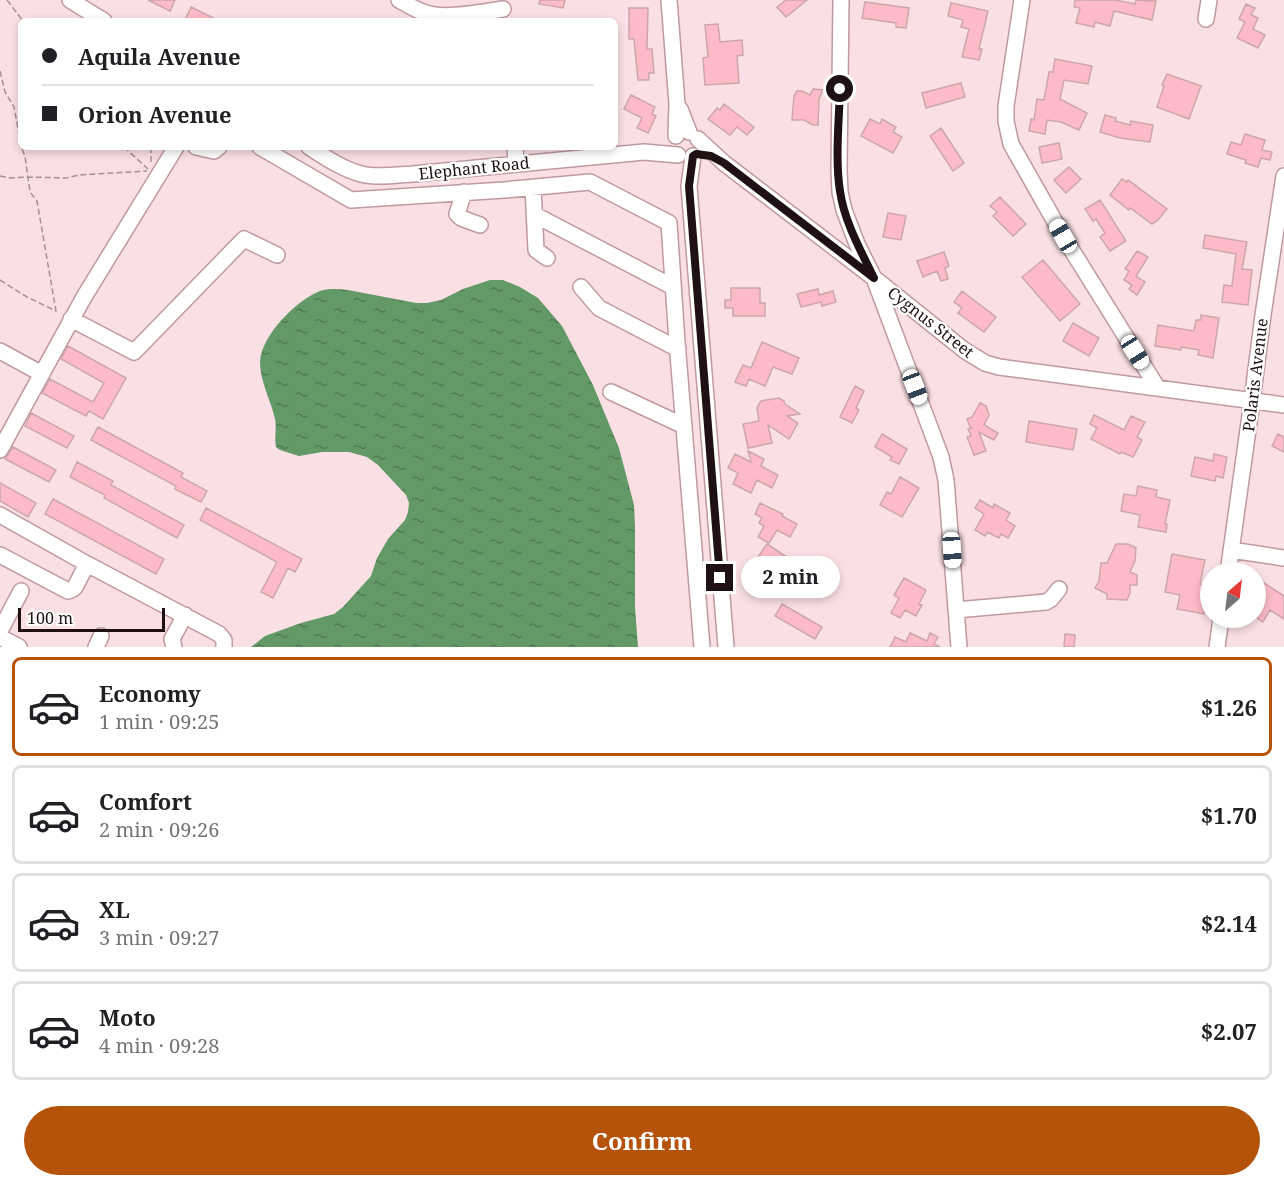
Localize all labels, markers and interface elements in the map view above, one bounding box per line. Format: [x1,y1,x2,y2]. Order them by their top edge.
text: Aquila Avenue [78,41,241,71]
route start [826,75,853,102]
text: Orion Avenue [78,99,232,129]
street label: Elephant Road [418,151,531,185]
car [1046,216,1080,256]
street label: Cygnus Street [883,281,979,363]
street label: Polaris Avenue [1237,317,1273,433]
car [1118,332,1152,372]
car [900,367,930,407]
car [942,531,962,569]
callout: 2 min [741,557,840,599]
north arrow [1200,562,1266,628]
map controls [1200,562,1266,628]
text: 2 min [762,563,819,590]
route end [706,564,733,591]
scale bar [18,605,165,632]
text: 100 m [27,607,73,629]
text: Economy [99,678,201,708]
icon: car [27,680,81,734]
text: $1.26 [1201,692,1257,722]
text: 1 min · 09:25 [99,708,219,735]
text: Comfort [99,786,192,816]
icon: car [27,788,81,842]
text: $1.70 [1201,800,1257,830]
text: 2 min · 09:26 [99,816,219,843]
text: XL [99,894,130,924]
icon: car [27,896,81,950]
text: $2.14 [1201,908,1257,938]
text: 3 min · 09:27 [99,924,219,951]
text: Moto [99,1002,156,1032]
icon: car [27,1004,81,1058]
text: $2.07 [1201,1016,1257,1046]
text: 4 min · 09:28 [99,1032,219,1059]
button: Confirm [24,1106,1260,1175]

